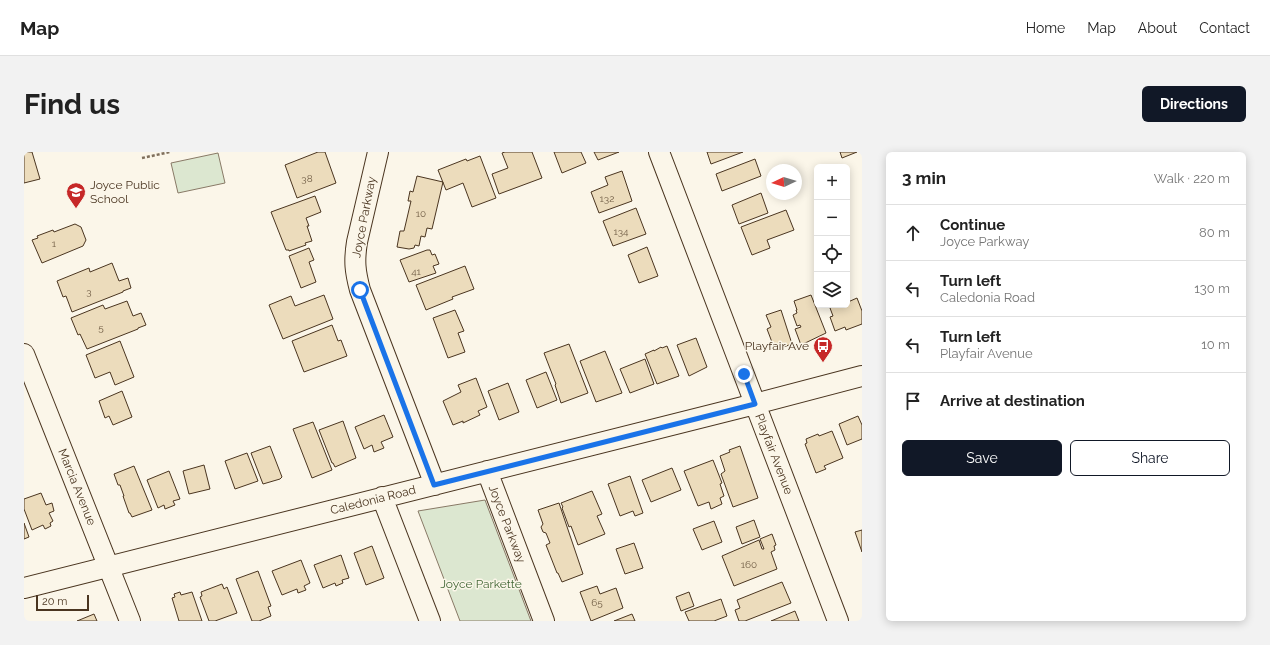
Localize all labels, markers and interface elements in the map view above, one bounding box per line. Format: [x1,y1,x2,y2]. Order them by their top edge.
text: Map [20,17,59,39]
text: Home [1026,20,1065,36]
text: Map [1087,20,1116,36]
text: About [1138,20,1177,36]
text: Contact [1199,20,1250,36]
button: Directions [1142,86,1246,122]
text: Find us [24,88,120,121]
north arrow [766,164,802,200]
map controls [814,164,850,308]
button: + [814,164,850,200]
text: 3 min [902,168,946,188]
text: Walk · 220 m [1154,171,1230,186]
house number: 38 [301,173,313,184]
street label: Joyce Parkway [349,175,379,259]
place label: Joyce Public School [90,178,160,206]
school or university icon: Joyce Public School [65,181,87,209]
house number: 132 [600,193,614,204]
button: − [814,200,850,236]
house number: 10 [416,208,426,219]
text: Continue [940,216,1005,234]
icon: ahead [902,222,924,244]
text: 80 m [1199,225,1230,240]
house number: 134 [613,226,629,237]
text: Joyce Parkway [940,234,1029,249]
button: locate [814,236,850,272]
house number: 1 [52,238,57,249]
house number: 41 [411,266,422,277]
button: layers [814,272,850,308]
text: Turn left [940,272,1001,290]
icon: left [902,278,924,300]
route start [351,281,369,299]
text: 130 m [1194,281,1230,296]
house number: 3 [86,286,92,297]
text: Caledonia Road [940,290,1035,305]
house number: 5 [98,322,104,333]
text: Turn left [940,328,1001,346]
icon: left [902,334,924,356]
bus stop icon: Playfair Ave [812,335,834,363]
text: 10 m [1201,337,1230,352]
place label: Playfair Ave [745,339,809,353]
text: Playfair Avenue [940,346,1033,361]
route end [735,365,753,383]
icon: arrive [902,390,924,412]
text: Arrive at destination [940,392,1085,410]
street label: Playfair Avenue [752,412,796,496]
button: Save [902,440,1062,476]
button: Share [1070,440,1230,476]
street label: Marcia Avenue [55,447,99,527]
street label: Caledonia Road [329,483,417,517]
street label: Joyce Parkway [486,483,528,565]
house number: 160 [741,559,757,570]
park label: Joyce Parkette [440,577,522,591]
scale bar [36,593,89,612]
text: 20 m [42,595,67,608]
house number: 65 [591,597,603,608]

